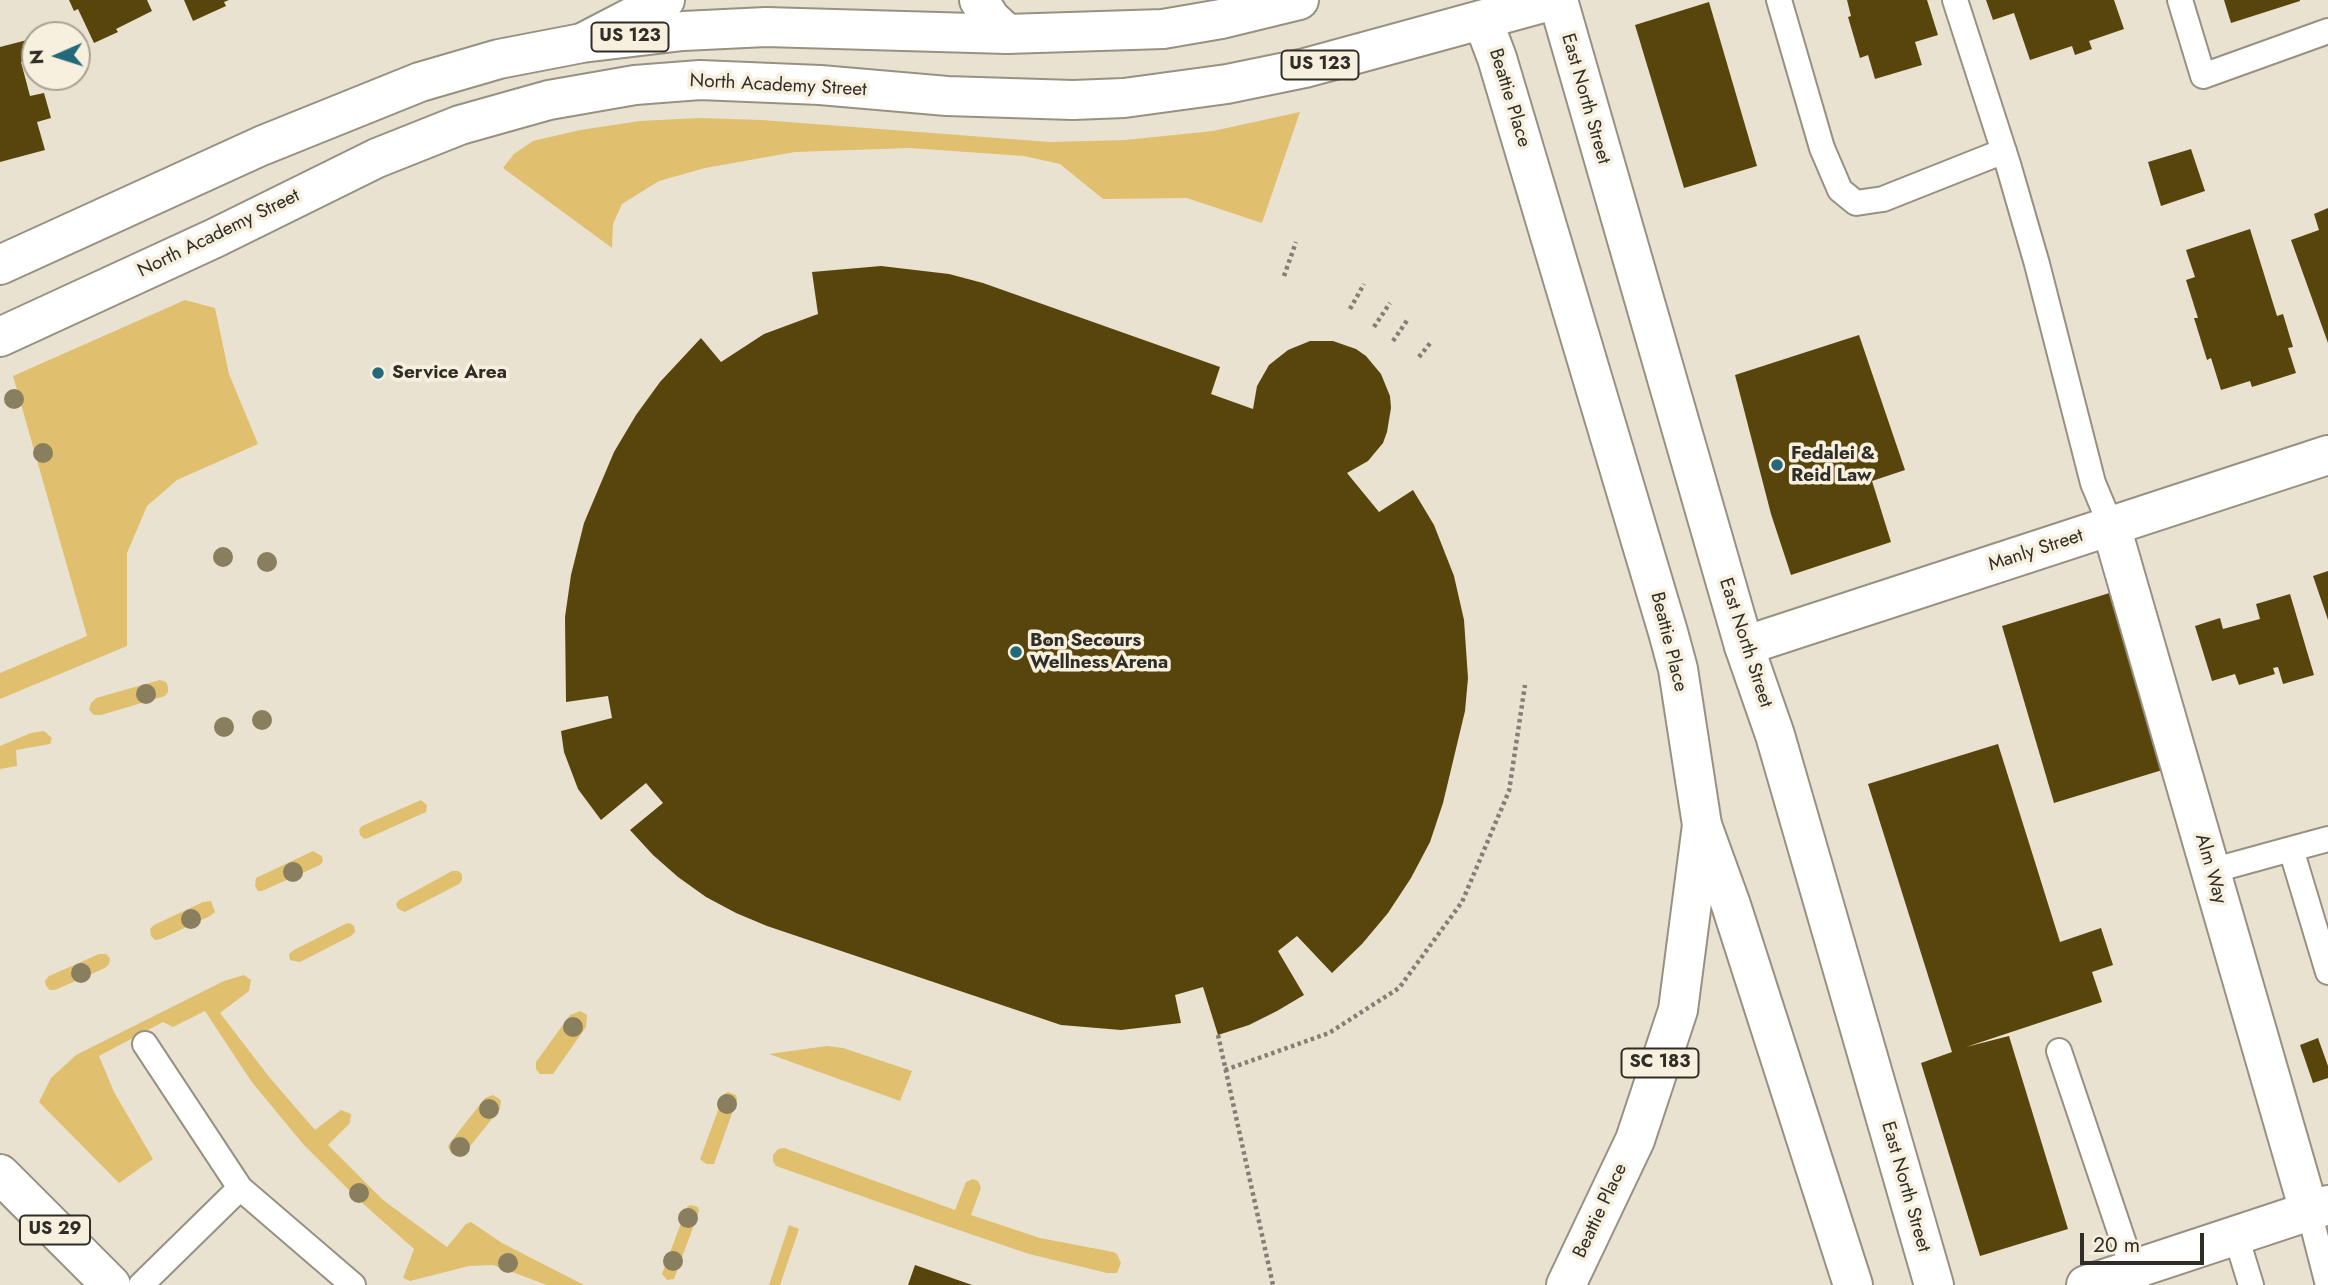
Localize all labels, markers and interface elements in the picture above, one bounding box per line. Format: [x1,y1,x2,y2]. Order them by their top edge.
north arrow [21,21,91,91]
road number: US 123 [592,22,668,52]
street label: East North Street [1555,31,1615,167]
street label: Beattie Place [1483,46,1535,150]
text: N [23,49,50,65]
road number: US 123 [1282,51,1358,80]
street label: North Academy Street [689,70,867,102]
street label: North Academy Street [134,185,304,283]
place label: Service Area [392,362,507,384]
marker: Service Area [370,365,386,381]
place label: Fedalei & Reid Law [1791,443,1875,487]
marker: Fedalei & Reid Law [1769,457,1785,473]
street label: Manly Street [1986,525,2086,577]
street label: East North Street [1713,575,1777,711]
street label: Beattie Place [1645,590,1691,694]
place label: Bon Secours Wellness Arena [1030,630,1168,674]
marker: Bon Secours Wellness Arena [1008,644,1024,660]
street label: Alm Way [2189,831,2231,907]
road number: SC 183 [1622,1048,1698,1078]
street label: East North Street [1875,1119,1935,1255]
street label: Beattie Place [1569,1160,1633,1262]
road number: US 29 [20,1216,90,1245]
scale bar [2083,1218,2207,1262]
text: 20 m [2093,1230,2140,1260]

